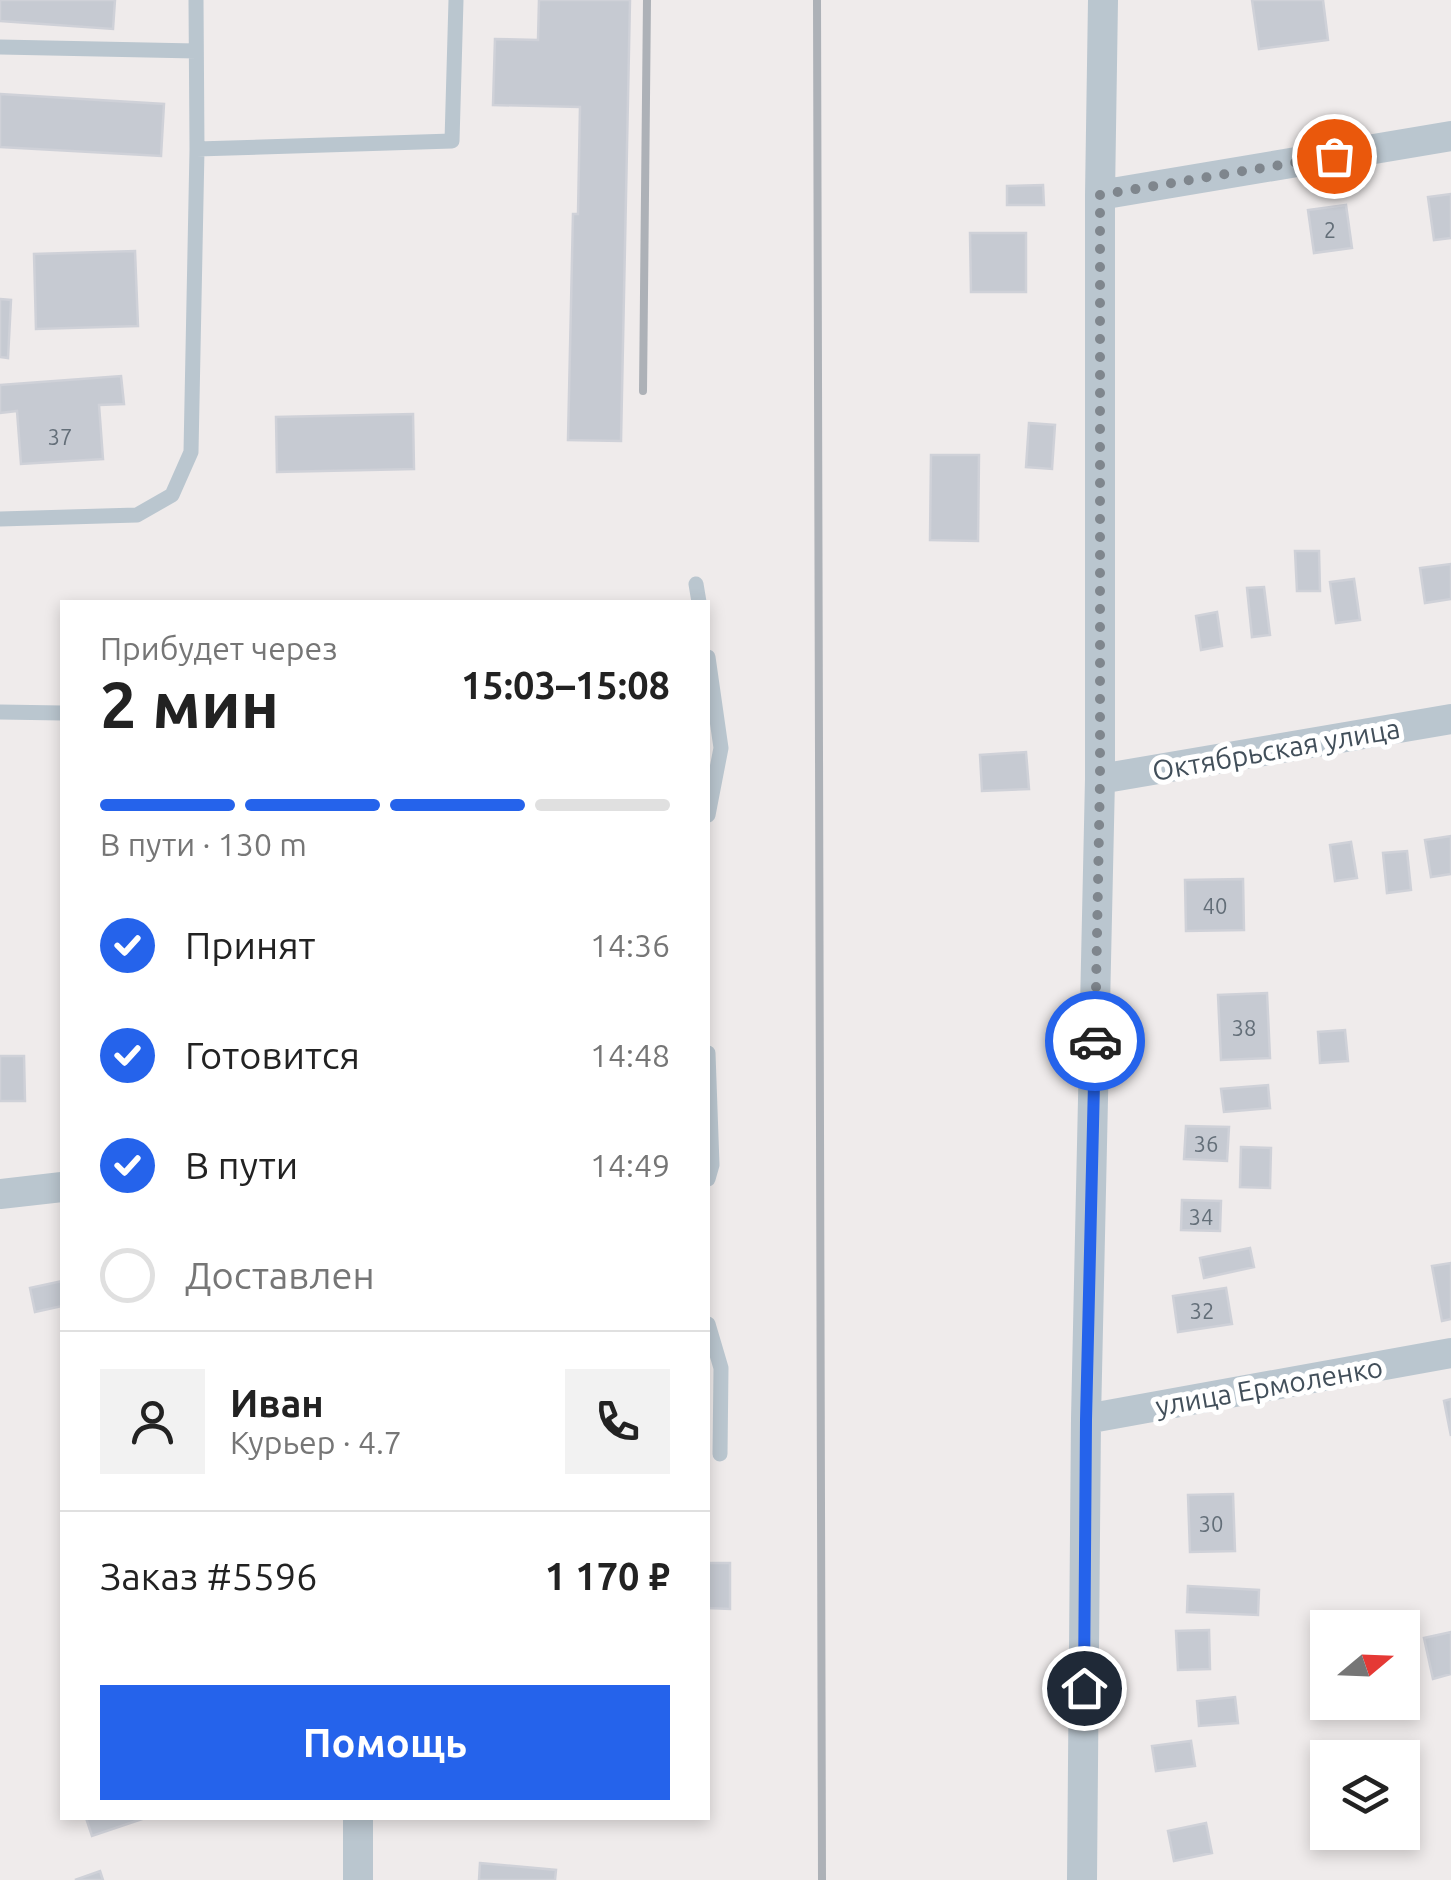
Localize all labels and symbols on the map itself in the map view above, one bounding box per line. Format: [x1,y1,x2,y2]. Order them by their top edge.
pin [1292,114,1377,199]
house number: 2 [1324,217,1336,242]
house number: 37 [48,424,72,449]
street label: Октябрьская улица [1150,712,1402,786]
house number: 40 [1203,893,1227,918]
courier [1045,991,1145,1091]
house number: 38 [1232,1015,1256,1040]
house number: 36 [1194,1131,1218,1156]
house number: 34 [1189,1204,1213,1229]
house number: 32 [1190,1298,1214,1323]
street label: улица Ермоленко [1153,1351,1385,1421]
house number: 30 [1199,1511,1223,1536]
north arrow [1310,1610,1420,1720]
pin [1042,1646,1127,1731]

